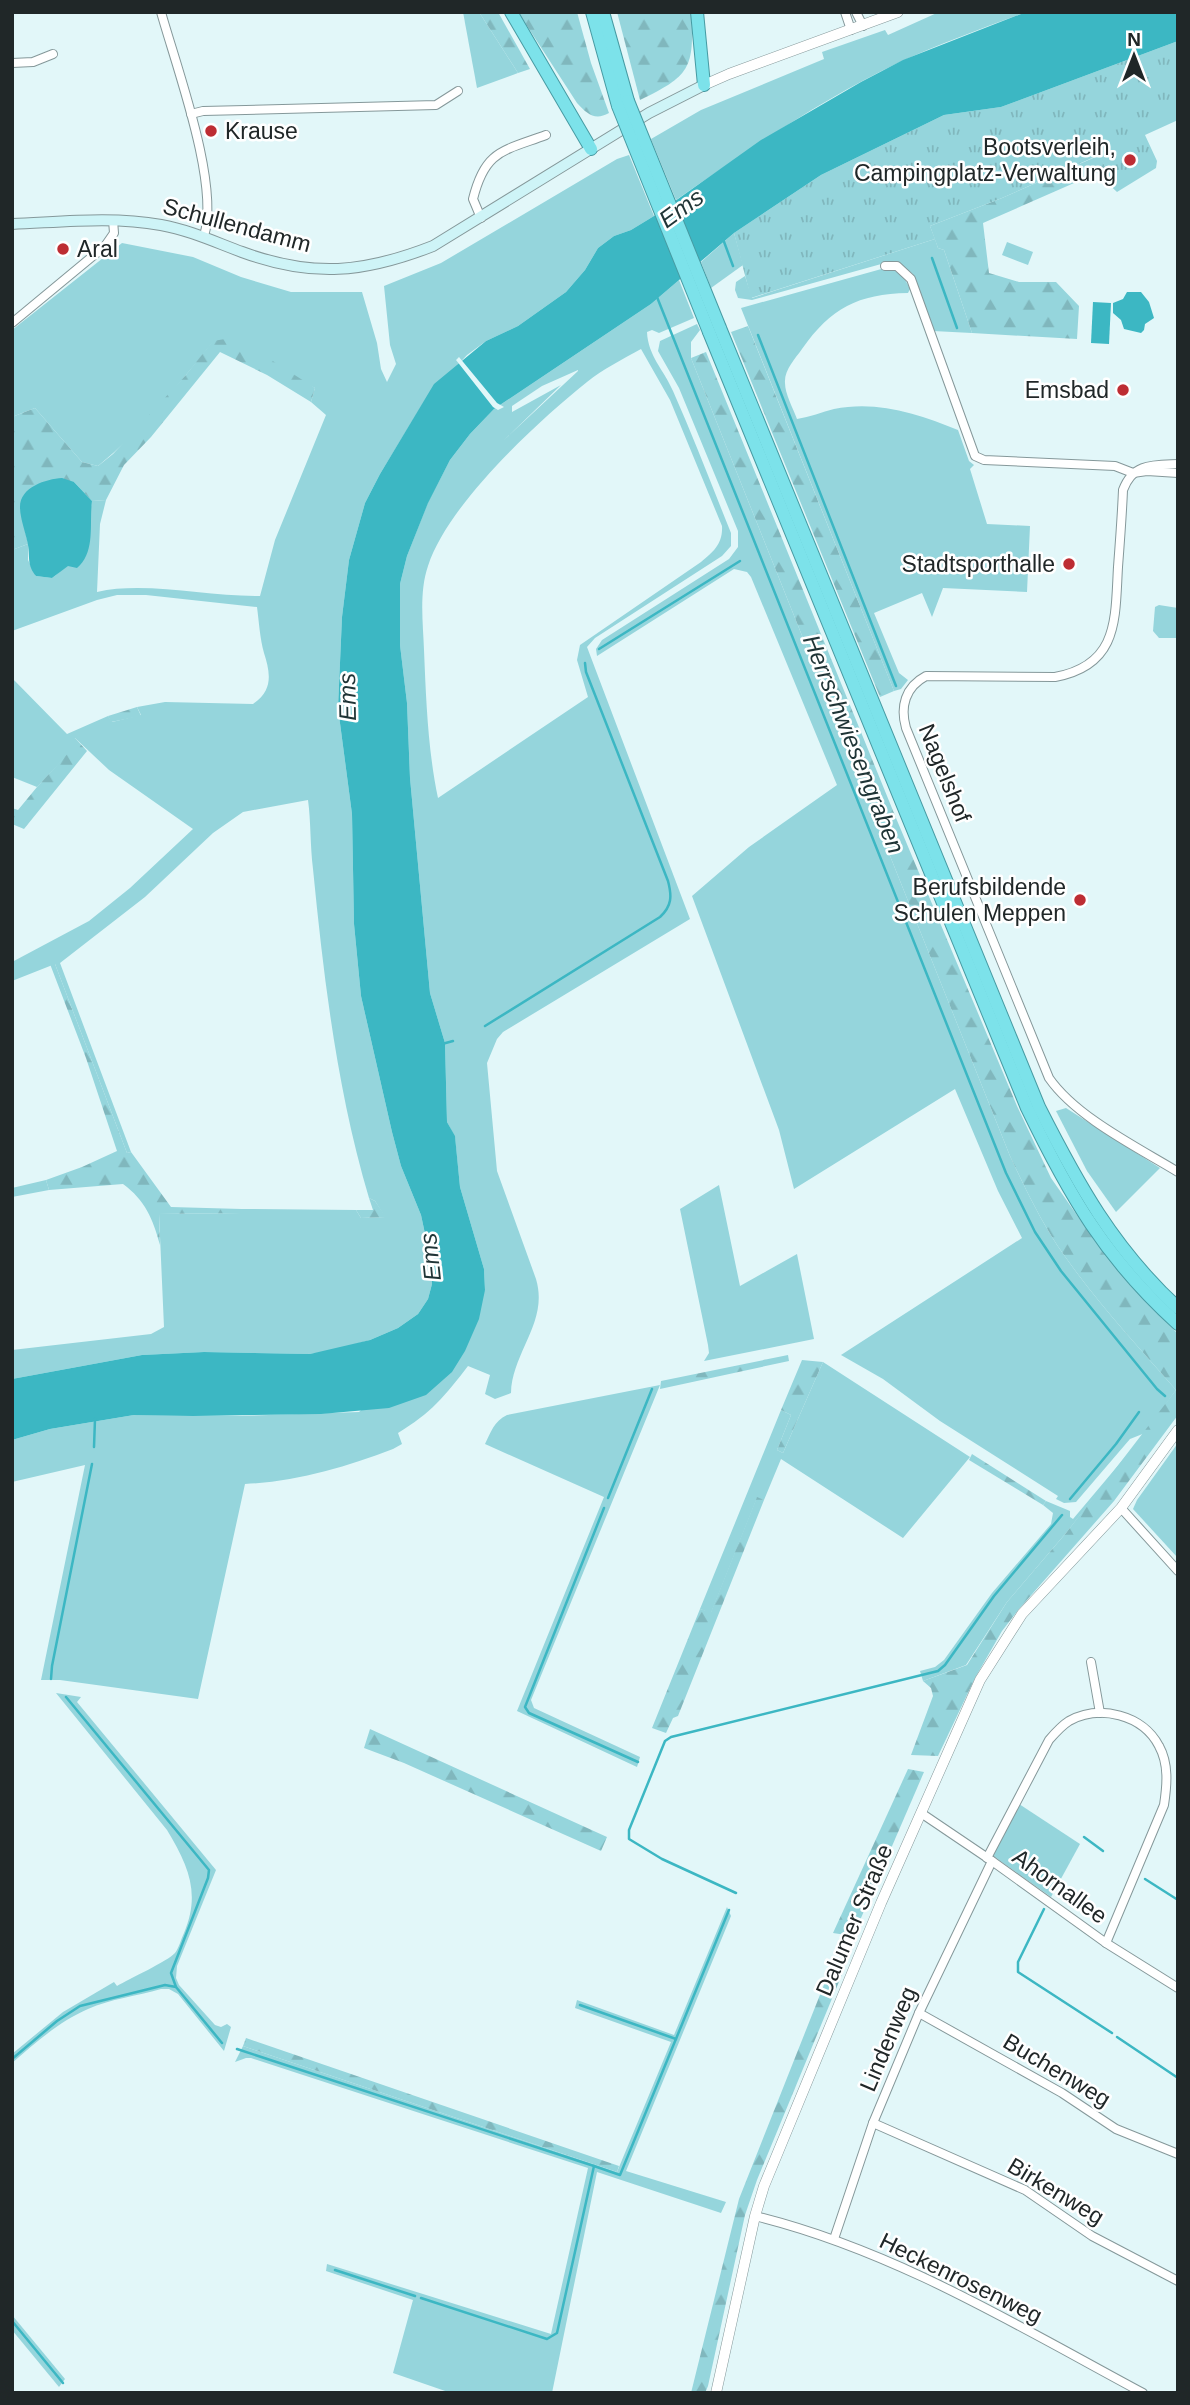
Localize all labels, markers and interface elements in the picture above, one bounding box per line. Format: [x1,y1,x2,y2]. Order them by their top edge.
north arrow [1099,21,1169,91]
text: N [1127,29,1141,50]
place label: Krause [225,118,298,144]
marker: Krause [203,123,219,139]
place label: Bootsverleih, Campingplatz-Verwaltung [854,134,1116,186]
marker: Bootsverleih, Campingplatz-Verwaltung [1122,152,1138,168]
water label: Ems [654,183,708,233]
street label: Schullendamm [160,193,314,257]
place label: Aral [77,236,118,262]
marker: Aral [55,241,71,257]
place label: Emsbad [1025,377,1109,403]
marker: Emsbad [1115,382,1131,398]
place label: Stadtsporthalle [902,551,1055,577]
marker: Stadtsporthalle [1061,556,1077,572]
water label: Herrschwiesengraben [798,631,910,857]
water label: Ems [333,673,361,721]
street label: Nagelshof [914,720,977,826]
place label: Berufsbildende Schulen Meppen [893,874,1066,926]
marker: Berufsbildende Schulen Meppen [1072,892,1088,908]
water label: Ems [414,1232,446,1282]
street label: Dalumer Straße [810,1840,898,2000]
street label: Ahornallee [1008,1843,1112,1929]
street label: Lindenweg [854,1983,922,2095]
street label: Buchenweg [999,2028,1115,2112]
street label: Birkenweg [1003,2152,1109,2230]
street label: Heckenrosenweg [875,2227,1047,2329]

